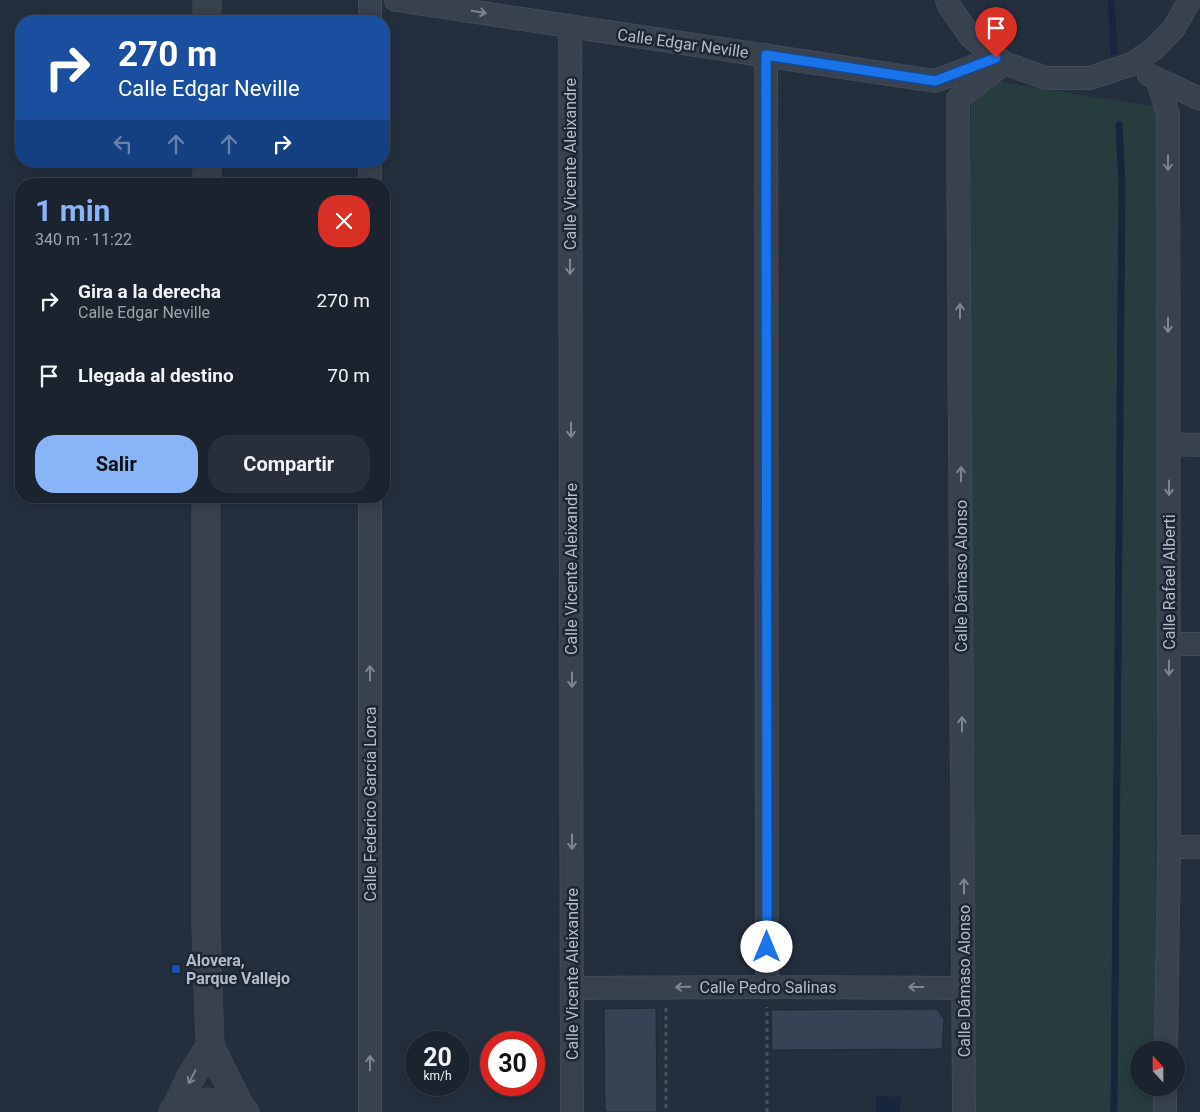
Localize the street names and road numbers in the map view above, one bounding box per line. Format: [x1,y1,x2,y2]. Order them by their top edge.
street label: Calle Edgar Neville [616,25,750,62]
street label: Calle Vicente Aleixandre [561,78,580,250]
street label: Calle Vicente Aleixandre [562,483,581,655]
street label: Calle Dámaso Alonso [952,500,971,652]
street label: Calle Rafael Alberti [1160,514,1179,650]
street label: Calle Federico García Lorca [361,707,380,901]
street label: Calle Vicente Aleixandre [563,888,582,1060]
street label: Calle Dámaso Alonso [955,905,974,1057]
street label: Calle Pedro Salinas [700,978,837,997]

